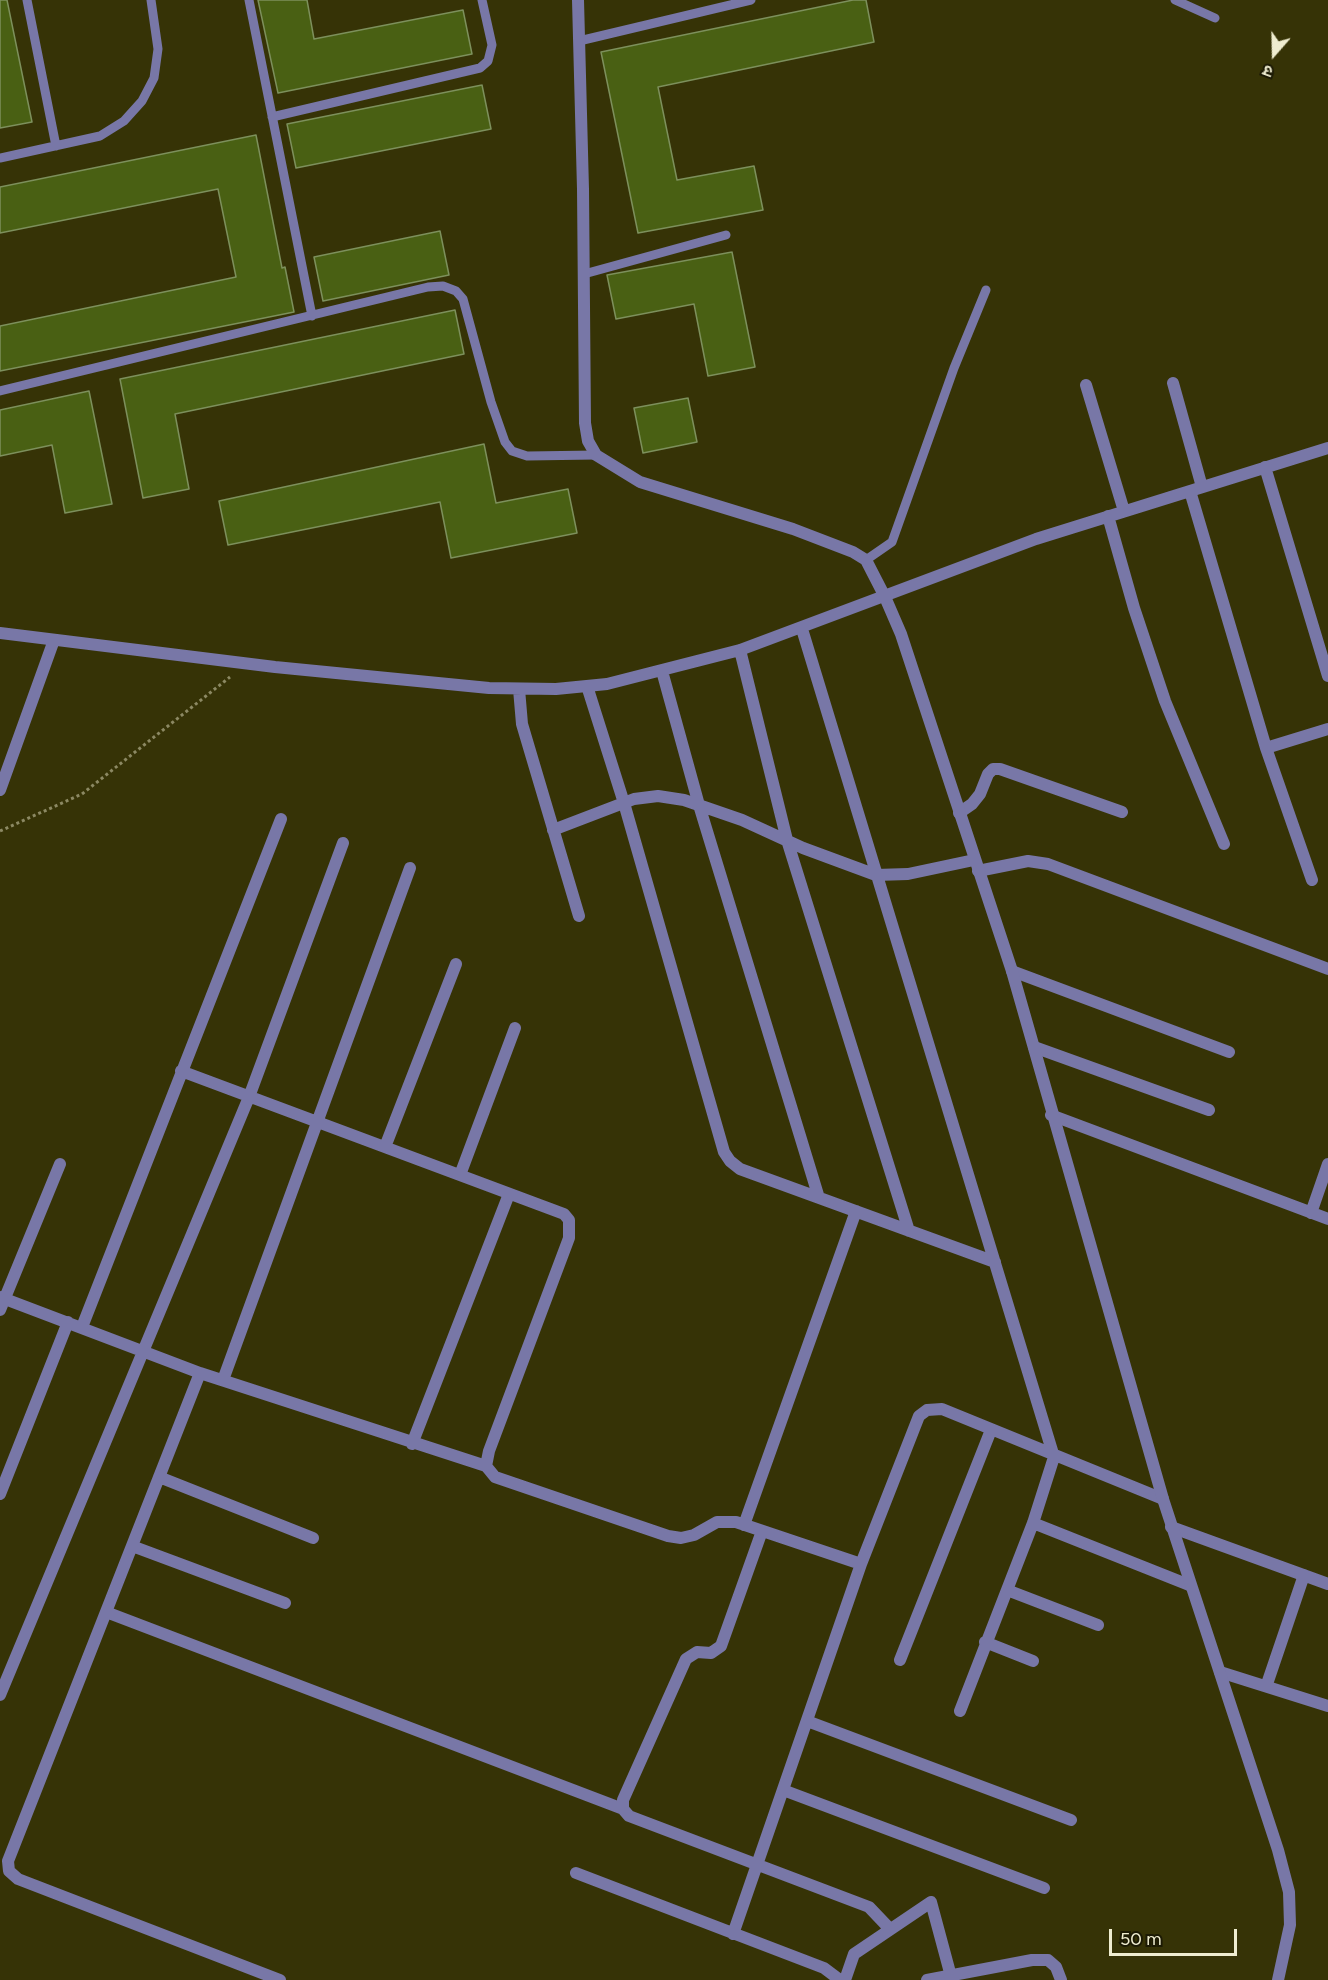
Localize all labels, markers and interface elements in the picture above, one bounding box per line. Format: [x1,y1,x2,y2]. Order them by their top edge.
north arrow [1244,24,1304,84]
text: उ [1260,61,1275,82]
scale bar [1112,1917,1240,1955]
text: 50 m [1120,1928,1162,1950]

